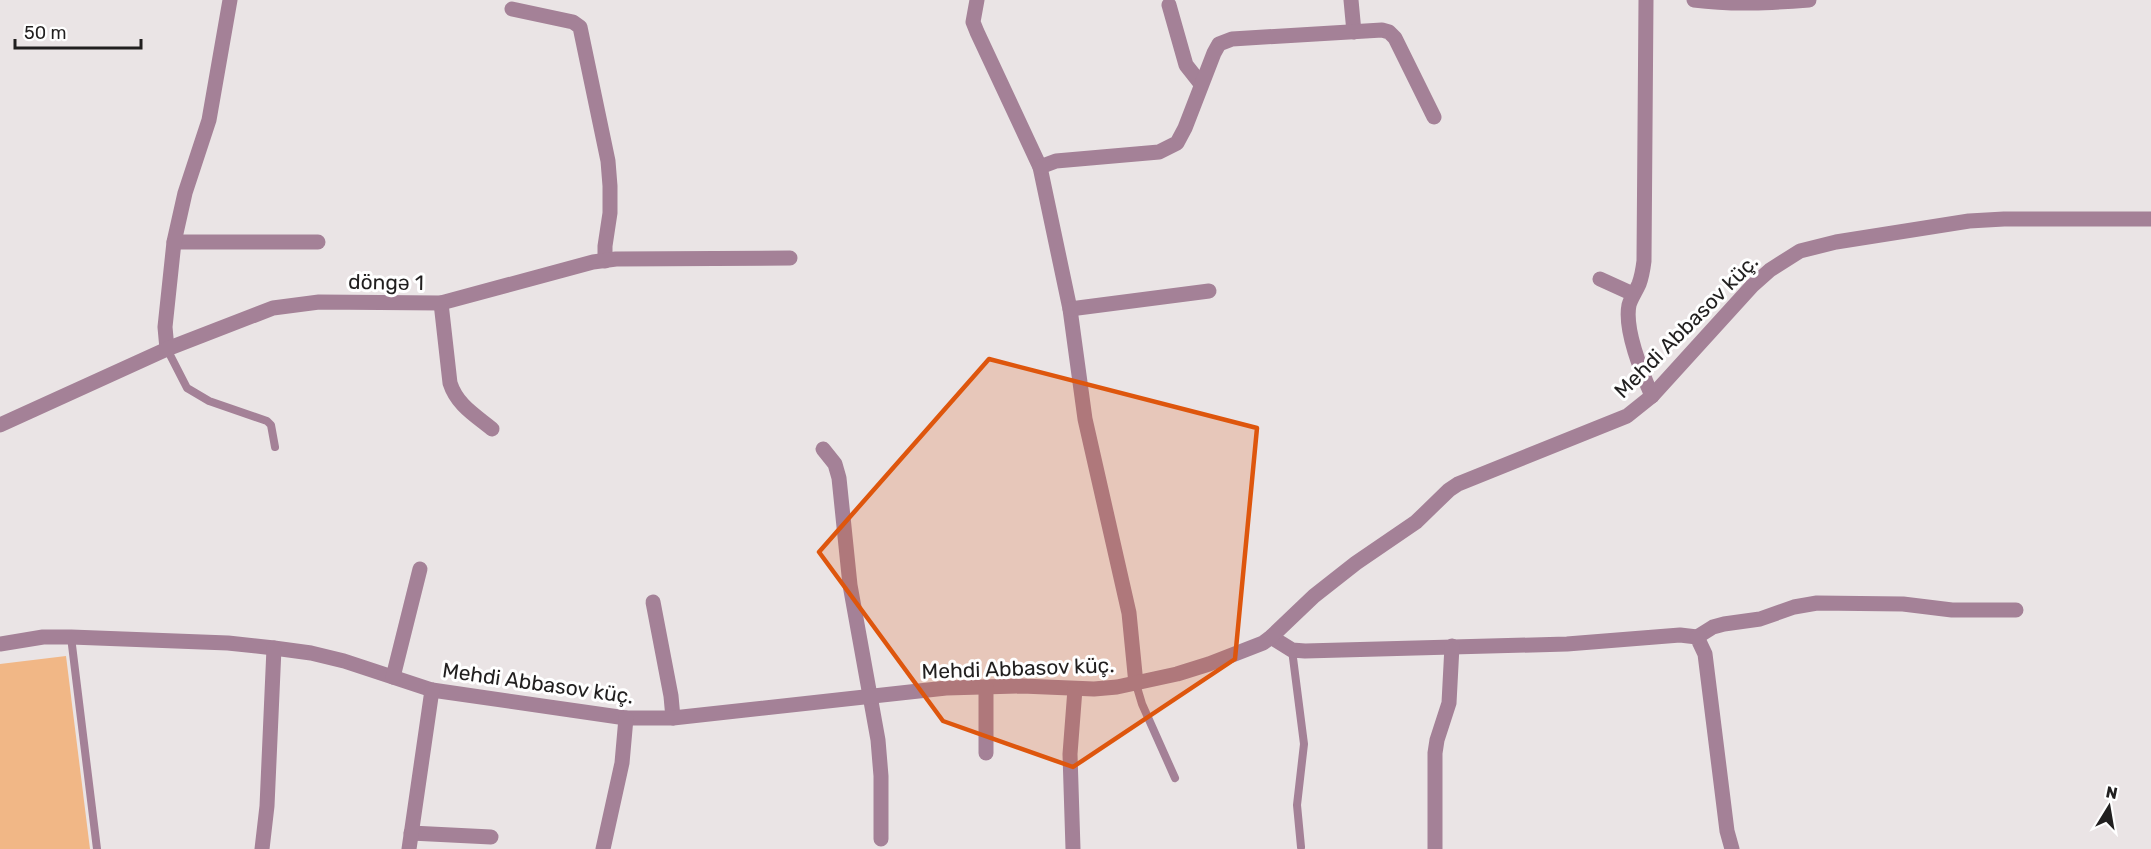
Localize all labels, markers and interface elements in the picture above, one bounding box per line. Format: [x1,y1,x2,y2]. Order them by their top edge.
scale bar [15,12,141,50]
text: 50 m [24,22,67,44]
street label: Mehdi Abbasov küç. [1609,249,1763,403]
street label: döngə 1 [348,269,424,295]
street label: Mehdi Abbasov küç. [921,652,1115,684]
street label: Mehdi Abbasov küç. [441,657,635,709]
north arrow [2079,777,2139,837]
text: N [2104,782,2119,803]

